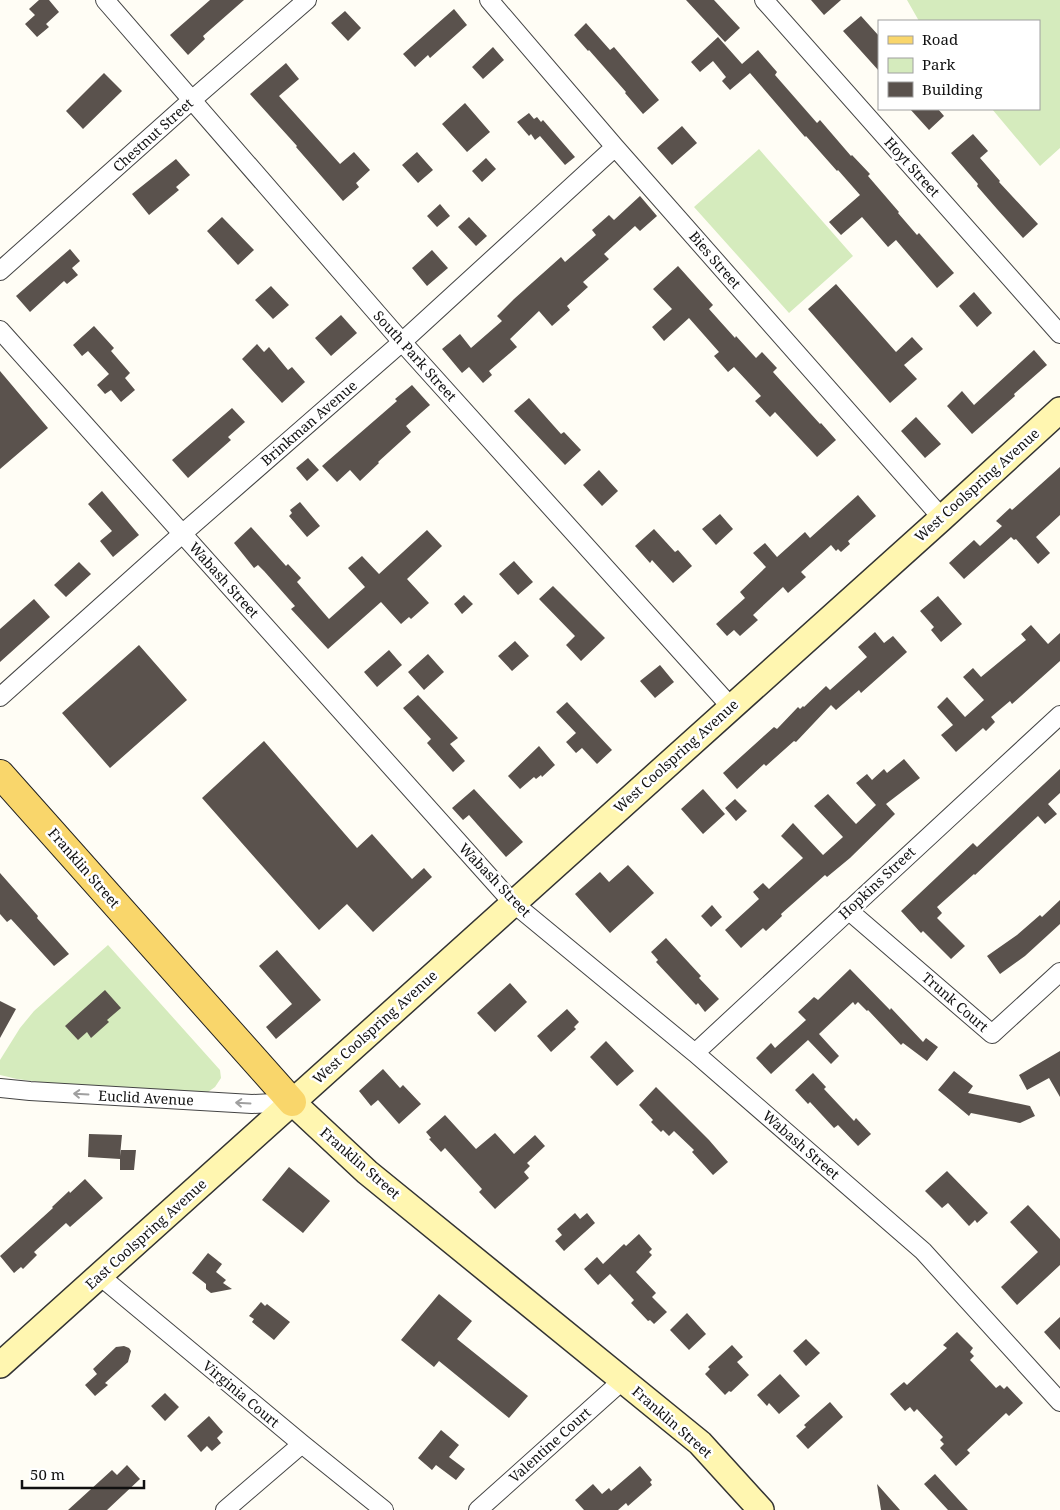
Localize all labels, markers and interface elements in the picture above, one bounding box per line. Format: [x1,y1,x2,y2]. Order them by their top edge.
legend [878,20,1040,110]
text: Road [922,29,958,49]
text: Park [922,54,956,74]
text: Building [922,79,983,99]
street label: Chestnut Street [108,93,197,176]
street label: Hoyt Street [880,133,944,201]
street label: Bies Street [685,227,746,292]
street label: South Park Street [370,306,461,405]
street label: Brinkman Avenue [257,376,361,470]
street label: West Coolspring Avenue [910,424,1043,546]
street label: Wabash Street [185,538,264,622]
street label: West Coolspring Avenue [609,695,742,817]
street label: Franklin Street [44,824,124,912]
street label: Wabash Street [455,839,536,921]
street label: Hopkins Street [834,842,919,923]
street label: West Coolspring Avenue [308,966,441,1088]
street label: Trunk Court [918,968,993,1036]
street label: Euclid Avenue [98,1086,194,1109]
one-way arrow [73,1089,89,1099]
one-way arrow [235,1099,251,1108]
street label: Wabash Street [759,1106,844,1183]
street label: Franklin Street [316,1123,404,1203]
street label: East Coolspring Avenue [81,1174,210,1293]
street label: Virginia Court [199,1356,284,1431]
street label: Franklin Street [628,1382,716,1462]
street label: Valentine Court [505,1403,595,1486]
scale bar [22,1458,145,1490]
text: 50 m [30,1464,65,1484]

